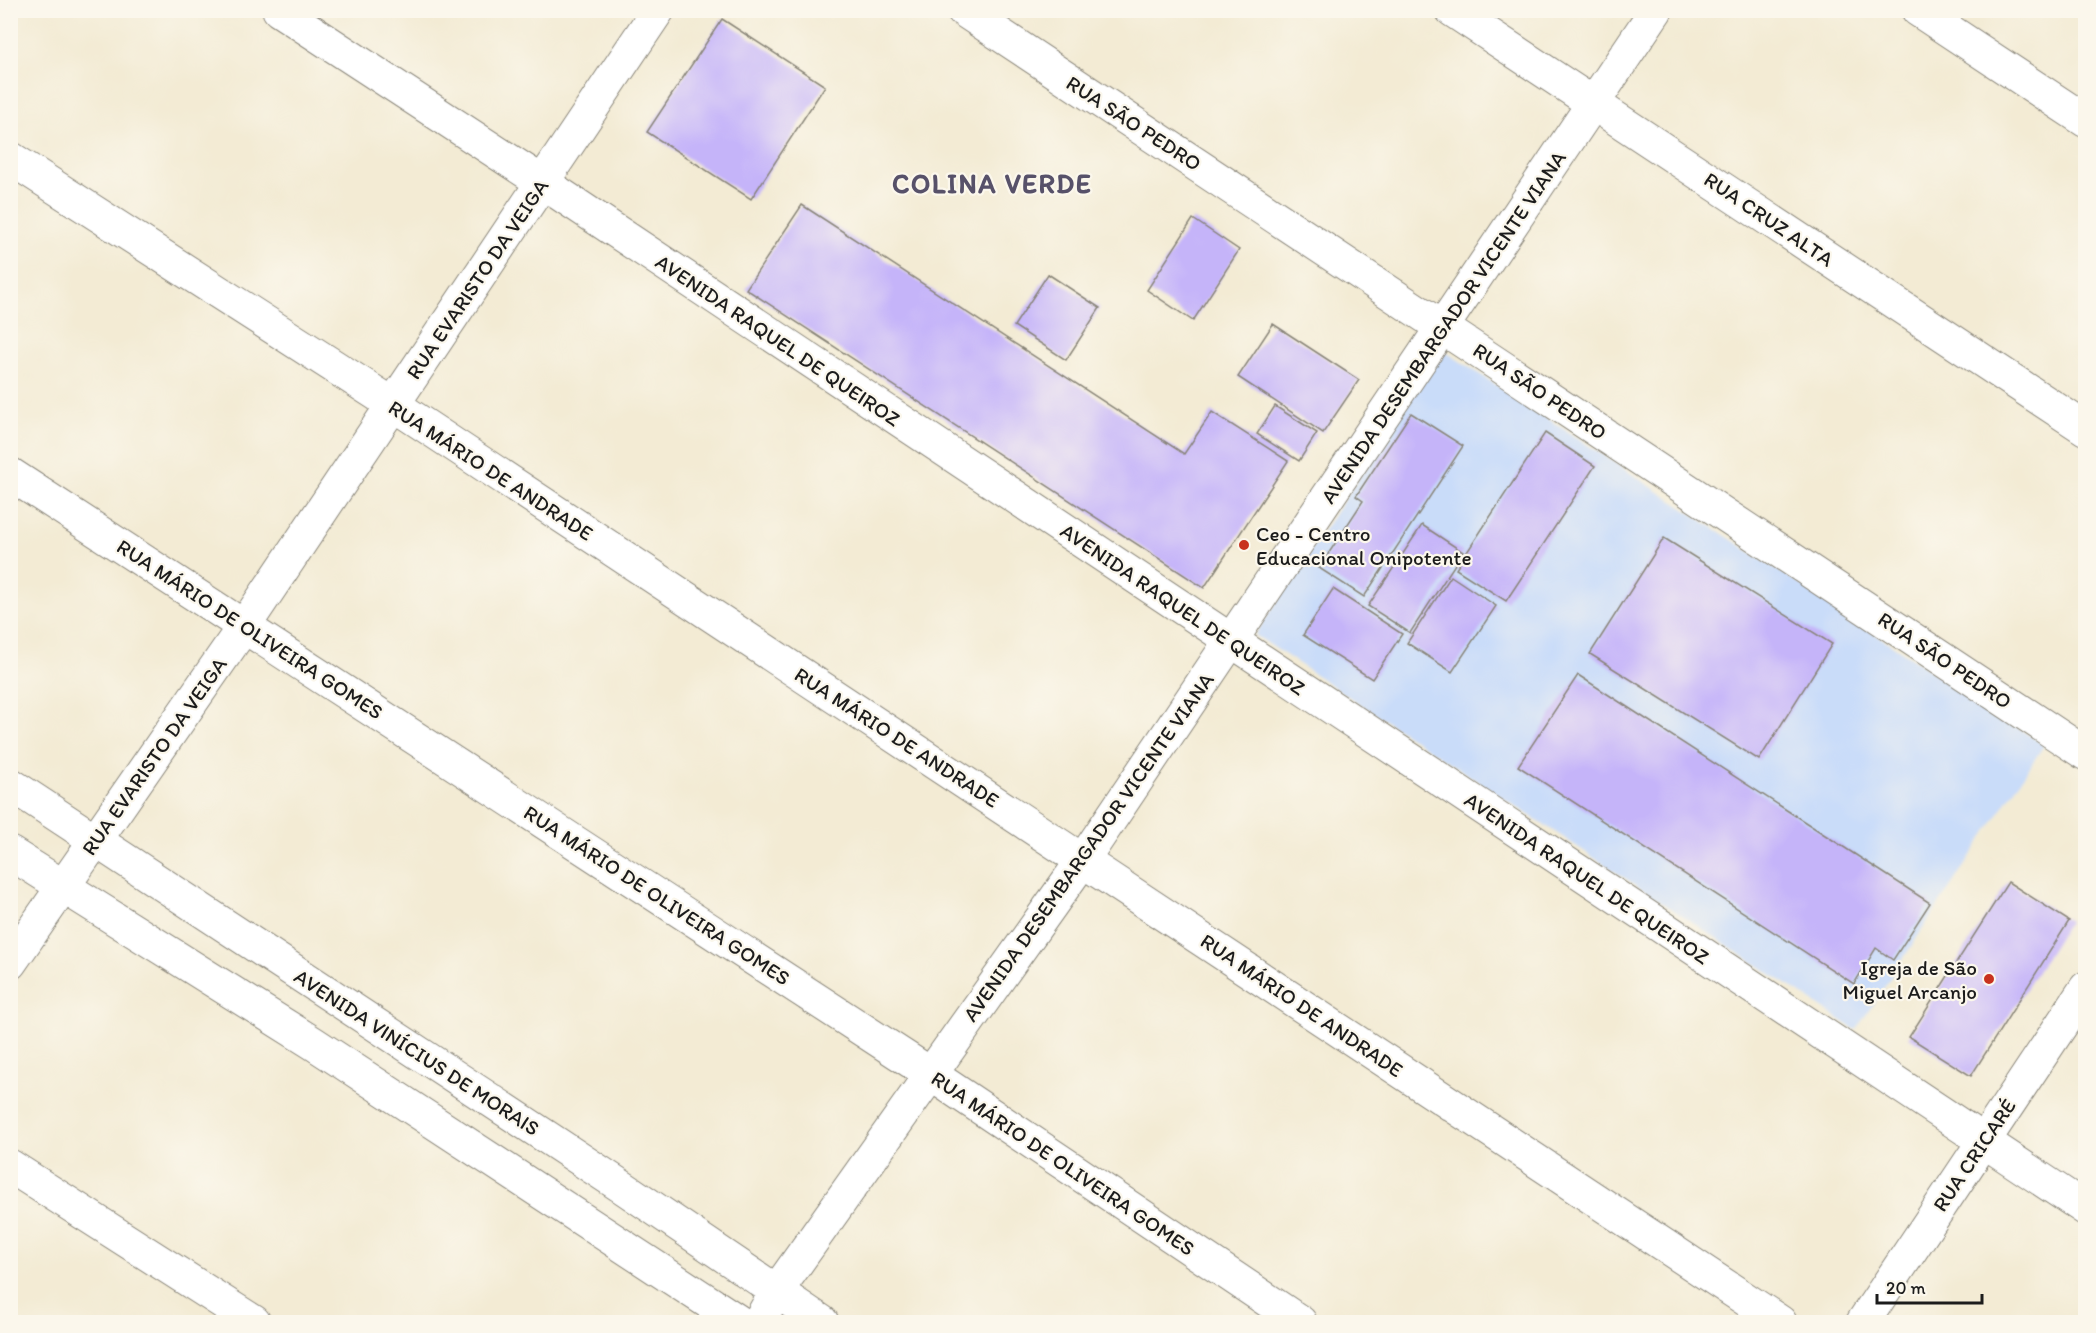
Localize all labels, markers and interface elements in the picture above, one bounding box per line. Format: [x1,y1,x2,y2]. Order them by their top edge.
street label: RUA SÃO PEDRO [1062,70,1206,176]
street label: AVENIDA DESEMBARGADOR VICENTE VIANA [1315,145,1571,508]
street label: RUA CRUZ ALTA [1699,166,1839,272]
district label: COLINA VERDE [892,167,1092,200]
street label: RUA EVARISTO DA VEIGA [401,174,554,384]
street label: AVENIDA RAQUEL DE QUEIROZ [651,249,905,431]
street label: RUA SÃO PEDRO [1468,337,1612,445]
street label: RUA MÁRIO DE ANDRADE [384,394,598,546]
street label: AVENIDA RAQUEL DE QUEIROZ [1056,518,1310,700]
place label: Ceo - Centro Educacional Onipotente [1256,521,1472,570]
street label: RUA MÁRIO DE OLIVEIRA GOMES [112,534,388,724]
marker: Ceo - Centro Educacional Onipotente [1237,538,1251,552]
street label: RUA SÃO PEDRO [1873,606,2017,714]
street label: RUA EVARISTO DA VEIGA [76,652,232,860]
street label: RUA MÁRIO DE ANDRADE [790,661,1004,813]
street label: AVENIDA DESEMBARGADOR VICENTE VIANA [957,667,1219,1026]
street label: AVENIDA RAQUEL DE QUEIROZ [1460,787,1714,969]
street label: RUA MÁRIO DE OLIVEIRA GOMES [519,800,795,990]
street label: RUA MÁRIO DE ANDRADE [1196,928,1408,1082]
place label: Igreja de São Miguel Arcanjo [1842,955,1977,1004]
street label: AVENIDA VINÍCIUS DE MORAIS [290,963,544,1141]
marker: Igreja de São Miguel Arcanjo [1982,972,1996,986]
street label: RUA MÁRIO DE OLIVEIRA GOMES [927,1065,1199,1261]
street label: RUA CRICARÉ [1927,1094,2021,1216]
scale bar [1877,1267,1982,1305]
text: 20 m [1886,1277,1926,1299]

